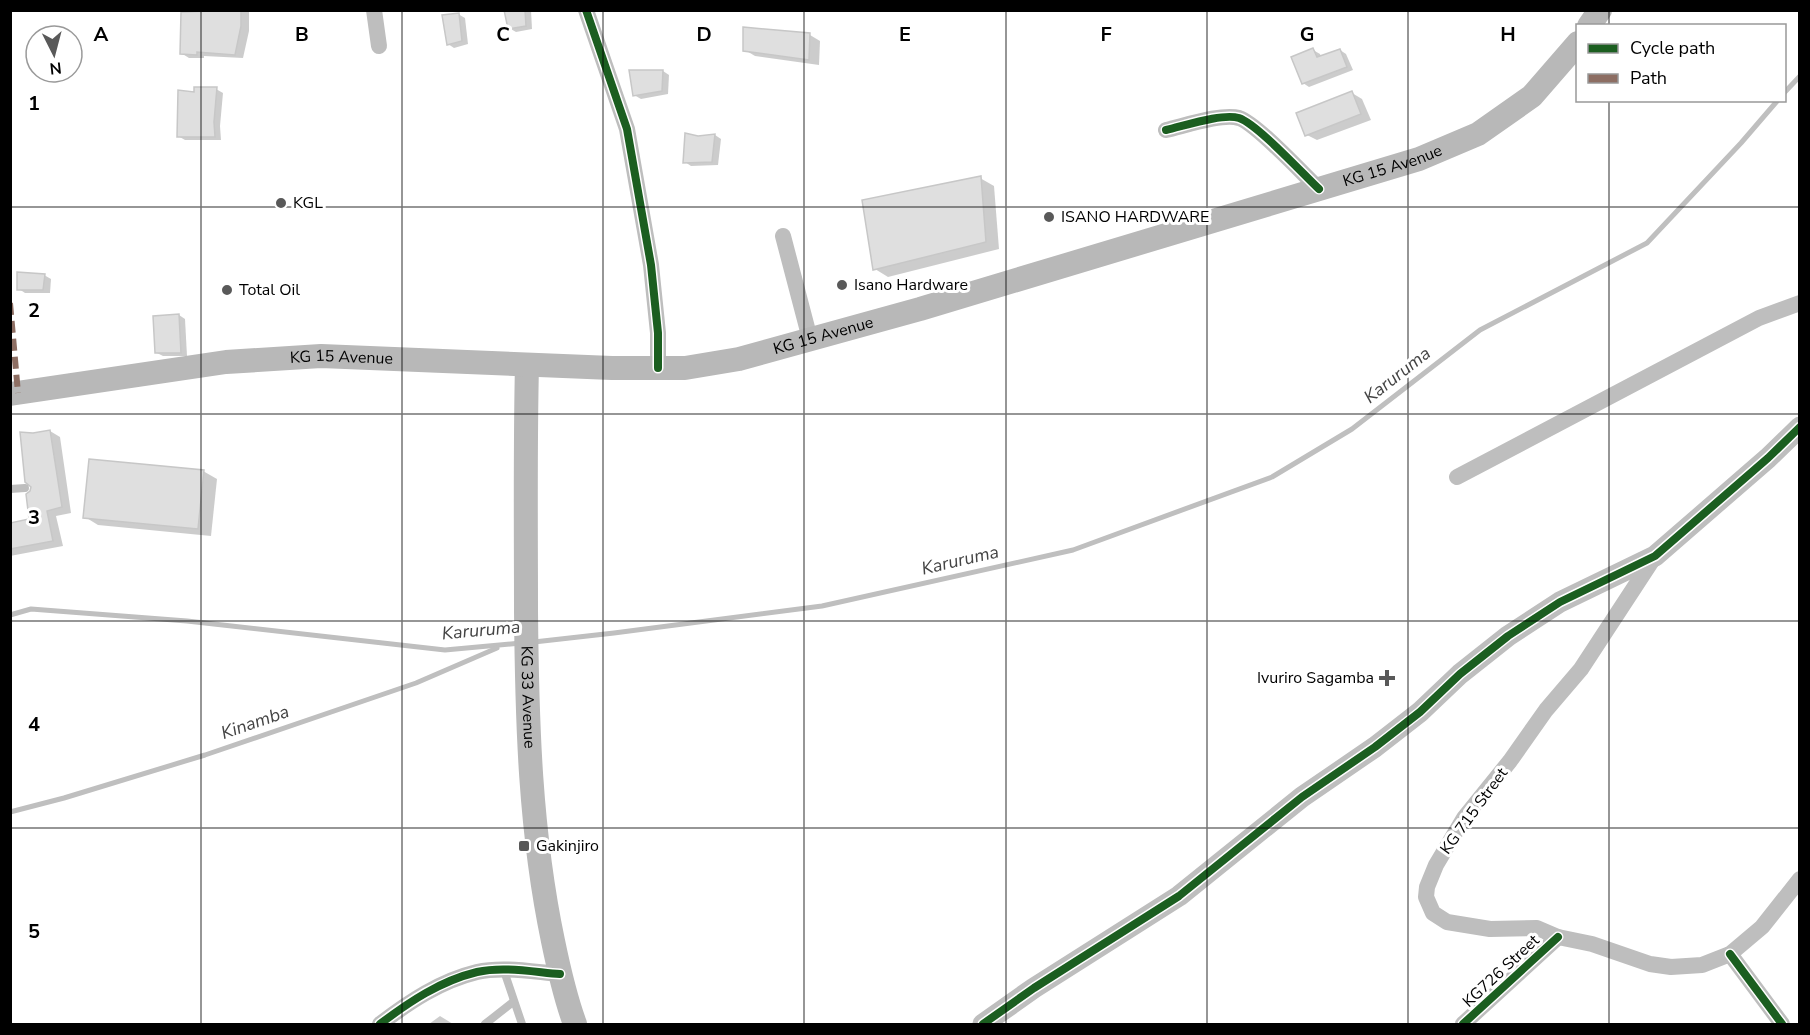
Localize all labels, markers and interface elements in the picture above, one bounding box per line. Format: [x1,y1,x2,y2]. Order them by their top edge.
text: A [94,21,109,48]
text: B [295,21,309,48]
text: C [496,21,510,48]
text: D [696,21,712,48]
text: E [899,21,911,48]
text: F [1100,21,1112,48]
text: G [1300,21,1314,48]
text: H [1500,21,1516,48]
north arrow [24,24,84,84]
legend [1576,24,1786,102]
text: Cycle path [1630,36,1715,60]
text: N [48,56,63,79]
text: Path [1630,66,1667,90]
text: 1 [28,90,40,117]
street label: KG 15 Avenue [1340,139,1446,192]
place label: KGL [293,192,323,214]
marker: KGL [274,196,288,210]
place label: ISANO HARDWARE [1061,206,1209,228]
marker: ISANO HARDWARE [1042,210,1056,224]
place label: Isano Hardware [854,274,968,296]
marker: Isano Hardware [835,278,849,292]
place label: Total Oil [239,279,300,301]
marker: Total Oil [220,283,234,297]
text: 2 [28,297,40,324]
street label: KG 15 Avenue [771,311,876,360]
water label: Karuruma [1359,341,1435,409]
street label: KG 15 Avenue [289,345,393,370]
text: 3 [28,504,40,531]
water label: Karuruma [919,539,1001,581]
water label: Karuruma [441,615,521,645]
street label: KG 33 Avenue [515,645,541,749]
place label: Ivuriro Sagamba [1257,667,1374,689]
marker: Ivuriro Sagamba [1378,669,1396,687]
water label: Kinamba [218,699,292,745]
text: 4 [28,711,40,738]
street label: KG 715 Street [1435,763,1513,859]
place label: Gakinjiro [536,835,599,857]
marker: Gakinjiro [517,839,531,853]
text: 5 [28,918,40,945]
street label: KG726 Street [1458,929,1545,1012]

